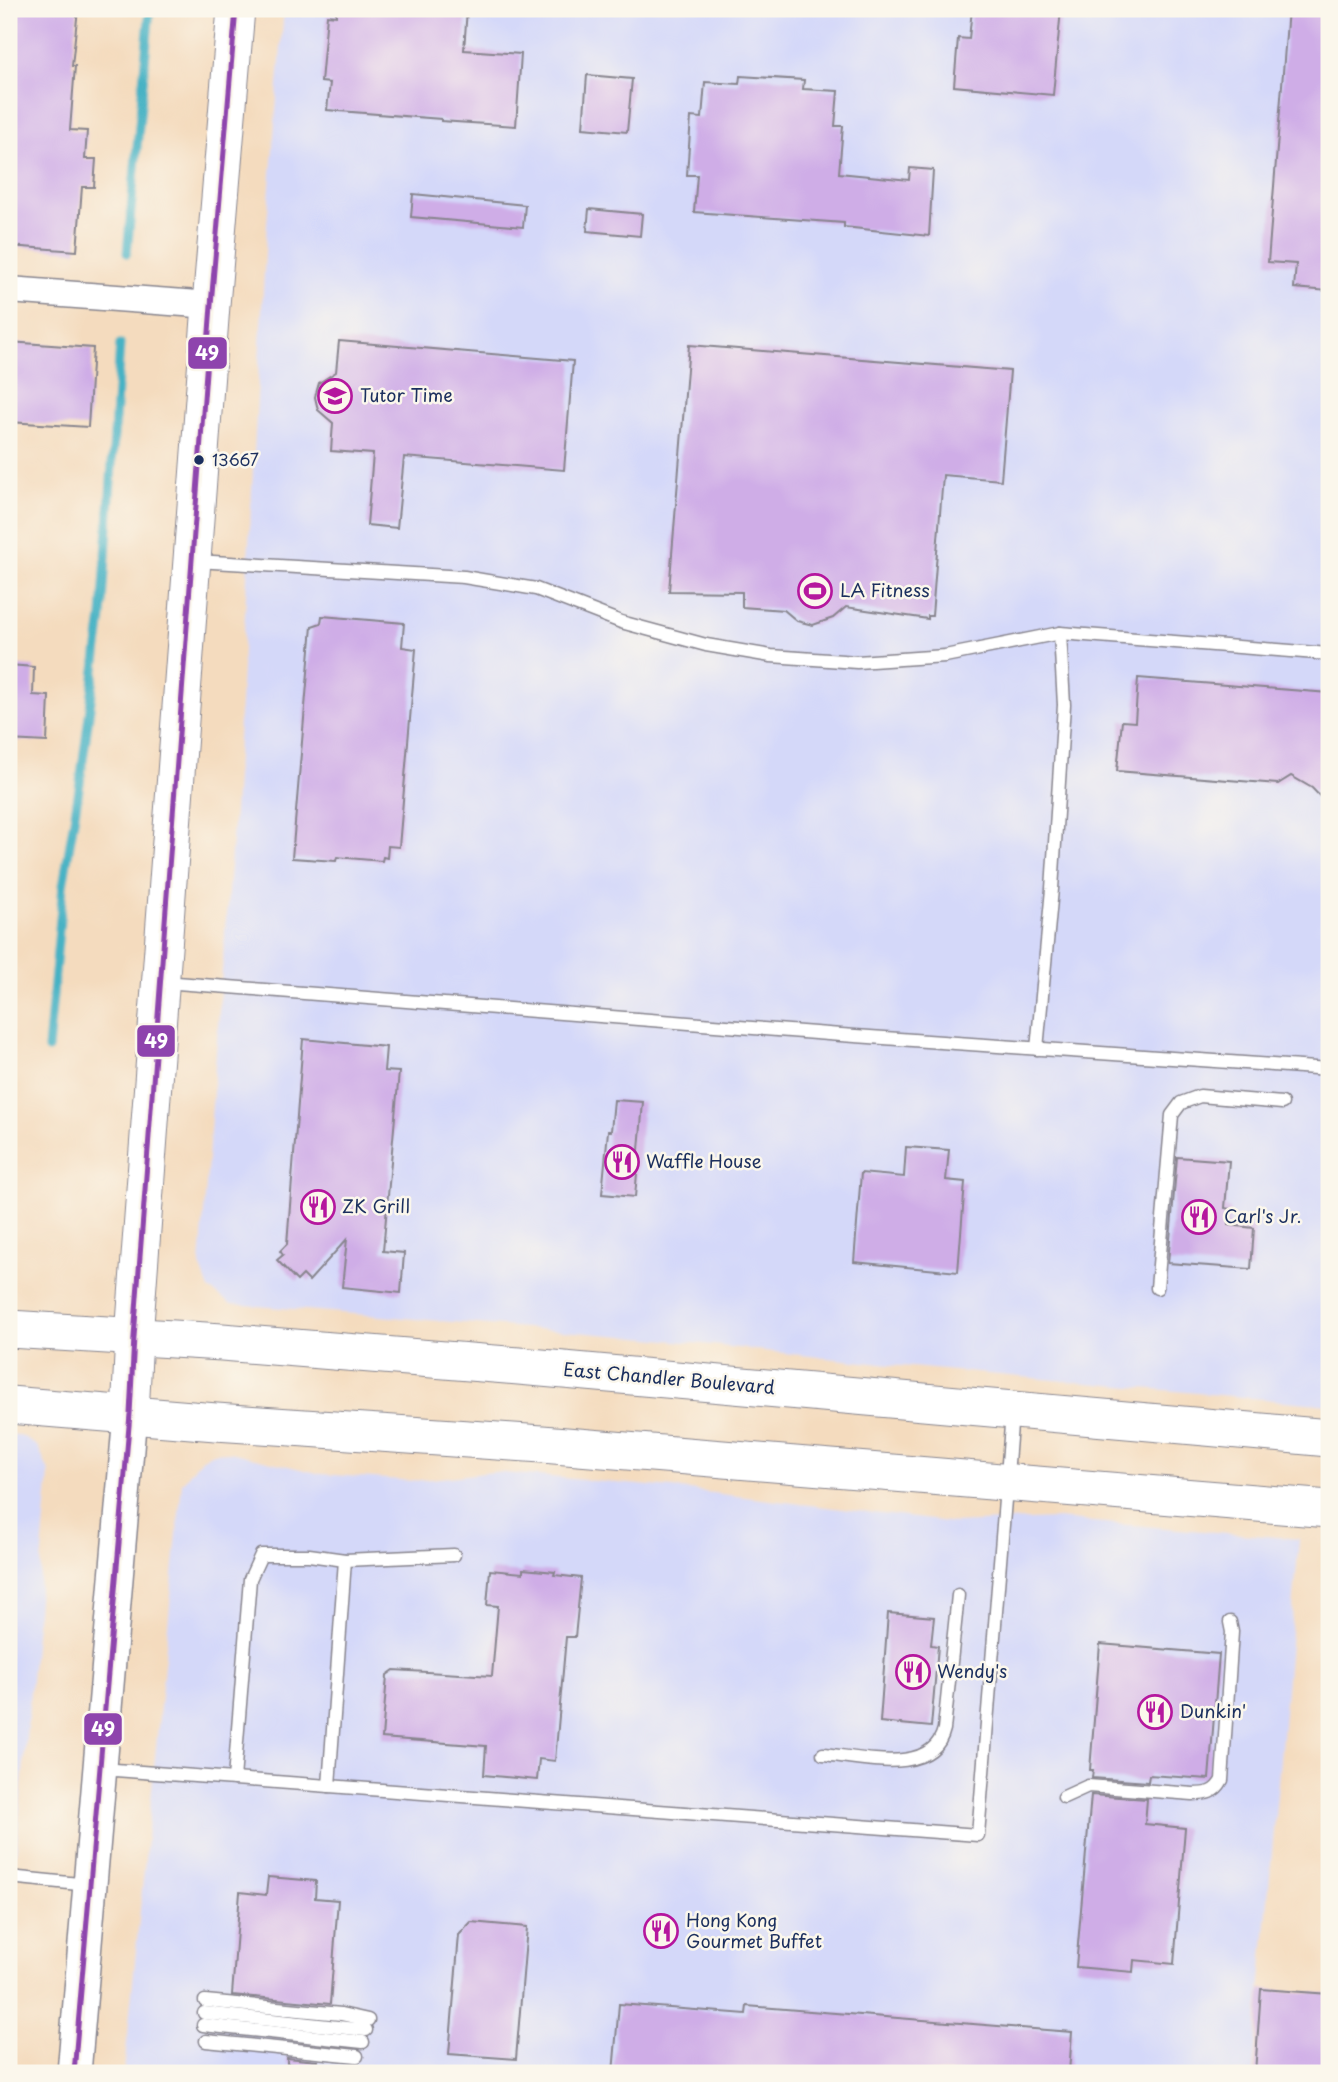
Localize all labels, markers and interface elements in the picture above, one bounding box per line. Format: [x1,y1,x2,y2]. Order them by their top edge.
line badge: 49 [187,336,228,370]
text: 49 [195,338,219,366]
school or university icon: Tutor Time [316,377,354,415]
place label: Tutor Time [360,381,453,408]
place label: 13667 [212,447,259,471]
marker: 13667 [192,453,206,467]
sports icon: LA Fitness [796,572,834,610]
place label: LA Fitness [840,576,930,603]
line badge: 49 [136,1024,176,1058]
text: 49 [144,1026,168,1054]
restaurant icon: Waffle House [603,1143,641,1181]
place label: Waffle House [646,1147,762,1174]
restaurant icon: ZK Grill [299,1188,337,1226]
place label: ZK Grill [342,1192,410,1219]
restaurant icon: Carl's Jr. [1180,1198,1218,1236]
place label: Carl's Jr. [1224,1202,1301,1229]
street label: East Chandler Boulevard [562,1355,776,1400]
restaurant icon: Wendy's [894,1653,932,1691]
place label: Wendy's [937,1657,1007,1684]
restaurant icon: Dunkin' [1136,1693,1174,1731]
place label: Dunkin' [1180,1697,1246,1724]
line badge: 49 [83,1712,123,1746]
text: 49 [91,1714,115,1742]
place label: Hong Kong Gourmet Buffet [686,1906,822,1954]
restaurant icon: Hong Kong Gourmet Buffet [642,1912,680,1950]

